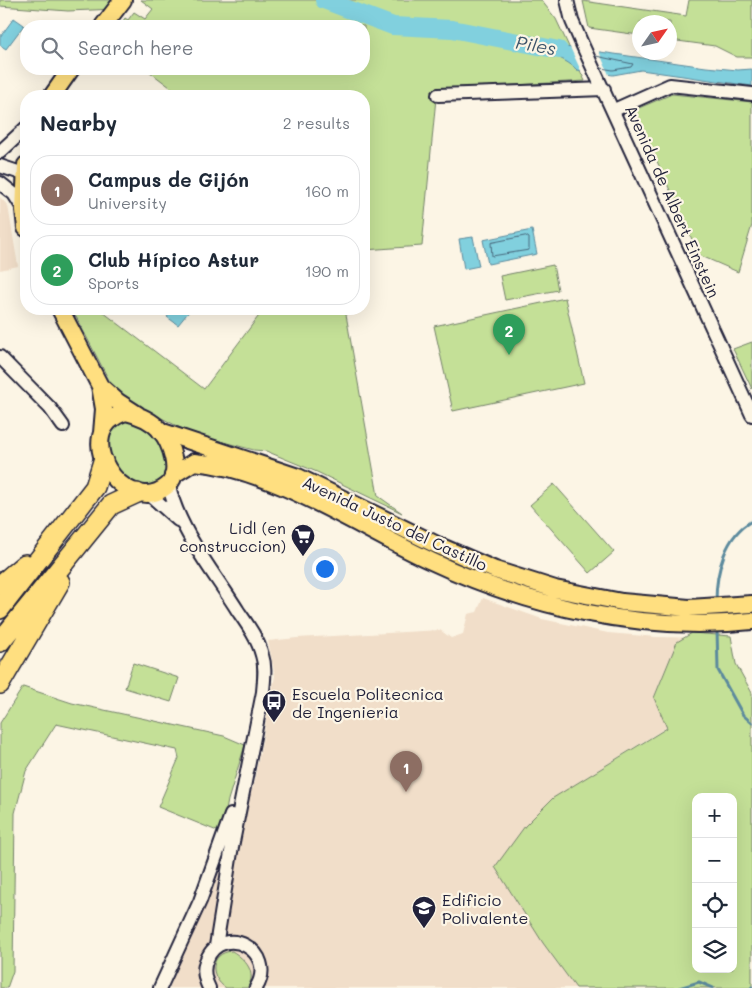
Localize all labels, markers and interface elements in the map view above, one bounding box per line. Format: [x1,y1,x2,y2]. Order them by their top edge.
north arrow [632,15,677,60]
search box [20,20,370,75]
water label: Piles [514,30,558,60]
icon: search [38,34,66,62]
text: Search here [78,35,194,60]
street label: Avenida de Albert Einstein [621,101,725,301]
text: Nearby [40,109,117,136]
text: 2 results [283,112,350,133]
text: Campus de Gijón [88,167,249,192]
text: 1 [53,180,61,201]
text: 160 m [304,180,349,201]
text: University [88,192,167,213]
text: Club Hípico Astur [88,247,259,272]
text: 2 [53,260,61,281]
text: 190 m [305,260,349,281]
text: Sports [88,272,139,293]
pin: 2 [493,314,525,355]
street label: Avenida Justo del Castillo [299,471,491,575]
place label: Lidl (en construccion) [179,517,286,556]
supermarket icon: Lidl (en construccion) [290,523,316,557]
your location [312,556,338,582]
place label: Escuela Politecnica de Ingenieria [292,683,444,722]
bus stop icon: Escuela Politecnica de Ingenieria [261,689,287,723]
pin: 1 [390,751,422,792]
map controls [692,793,737,973]
button: + [692,793,737,838]
button: − [692,838,737,883]
button: locate [692,883,737,928]
place label: Edificio Polivalente [442,889,528,928]
school or university icon: Edificio Polivalente [411,895,437,929]
button: layers [692,928,737,973]

